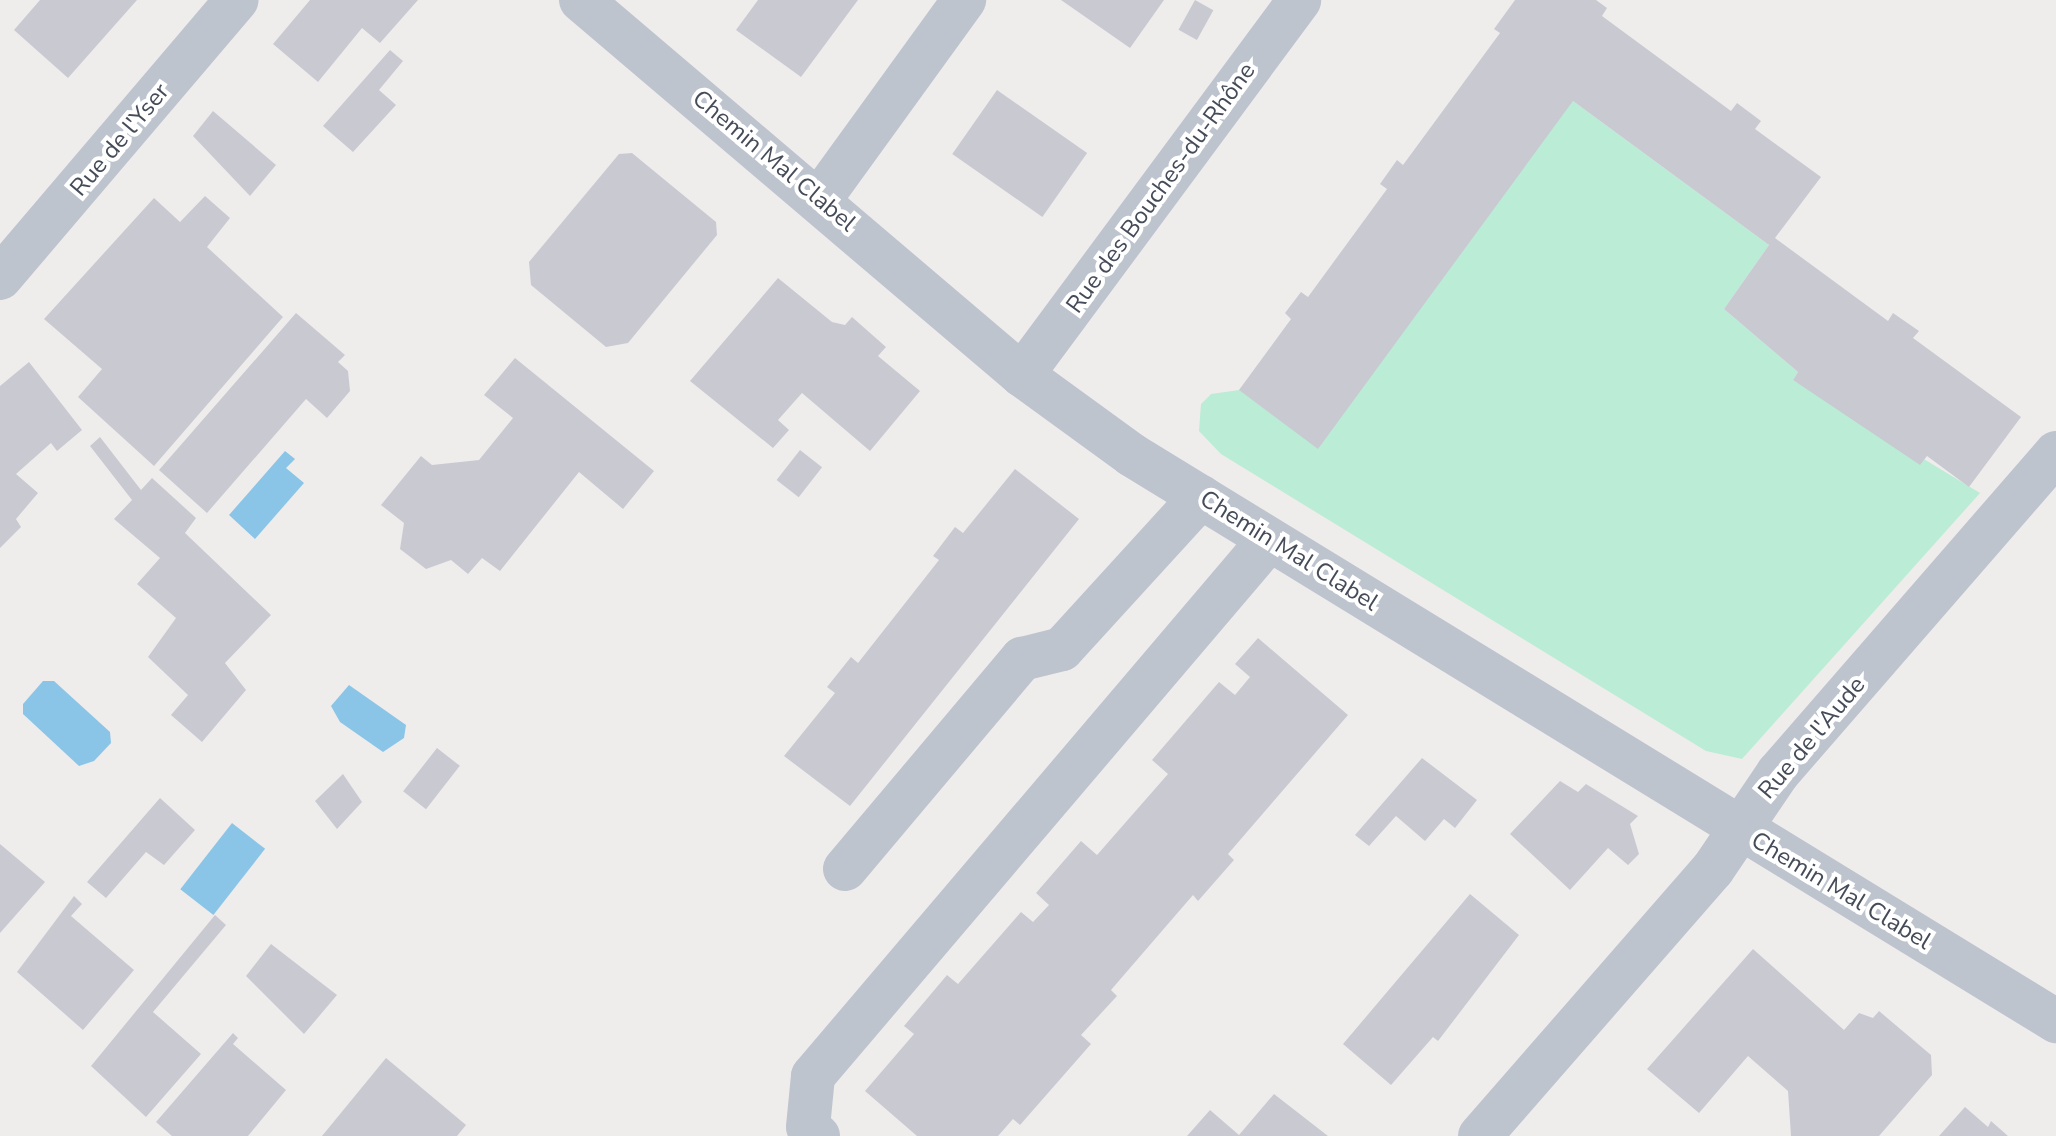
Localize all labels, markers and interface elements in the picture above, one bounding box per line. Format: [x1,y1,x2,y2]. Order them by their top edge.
street label: Rue des Bouches-du-Rhône [1060,57,1262,319]
street label: Rue de l'Yser [65,78,175,202]
street label: Chemin Mal Clabel [686,84,862,238]
street label: Chemin Mal Clabel [1195,485,1383,617]
street label: Rue de l'Aude [1753,671,1871,805]
street label: Chemin Mal Clabel [1746,826,1936,956]

